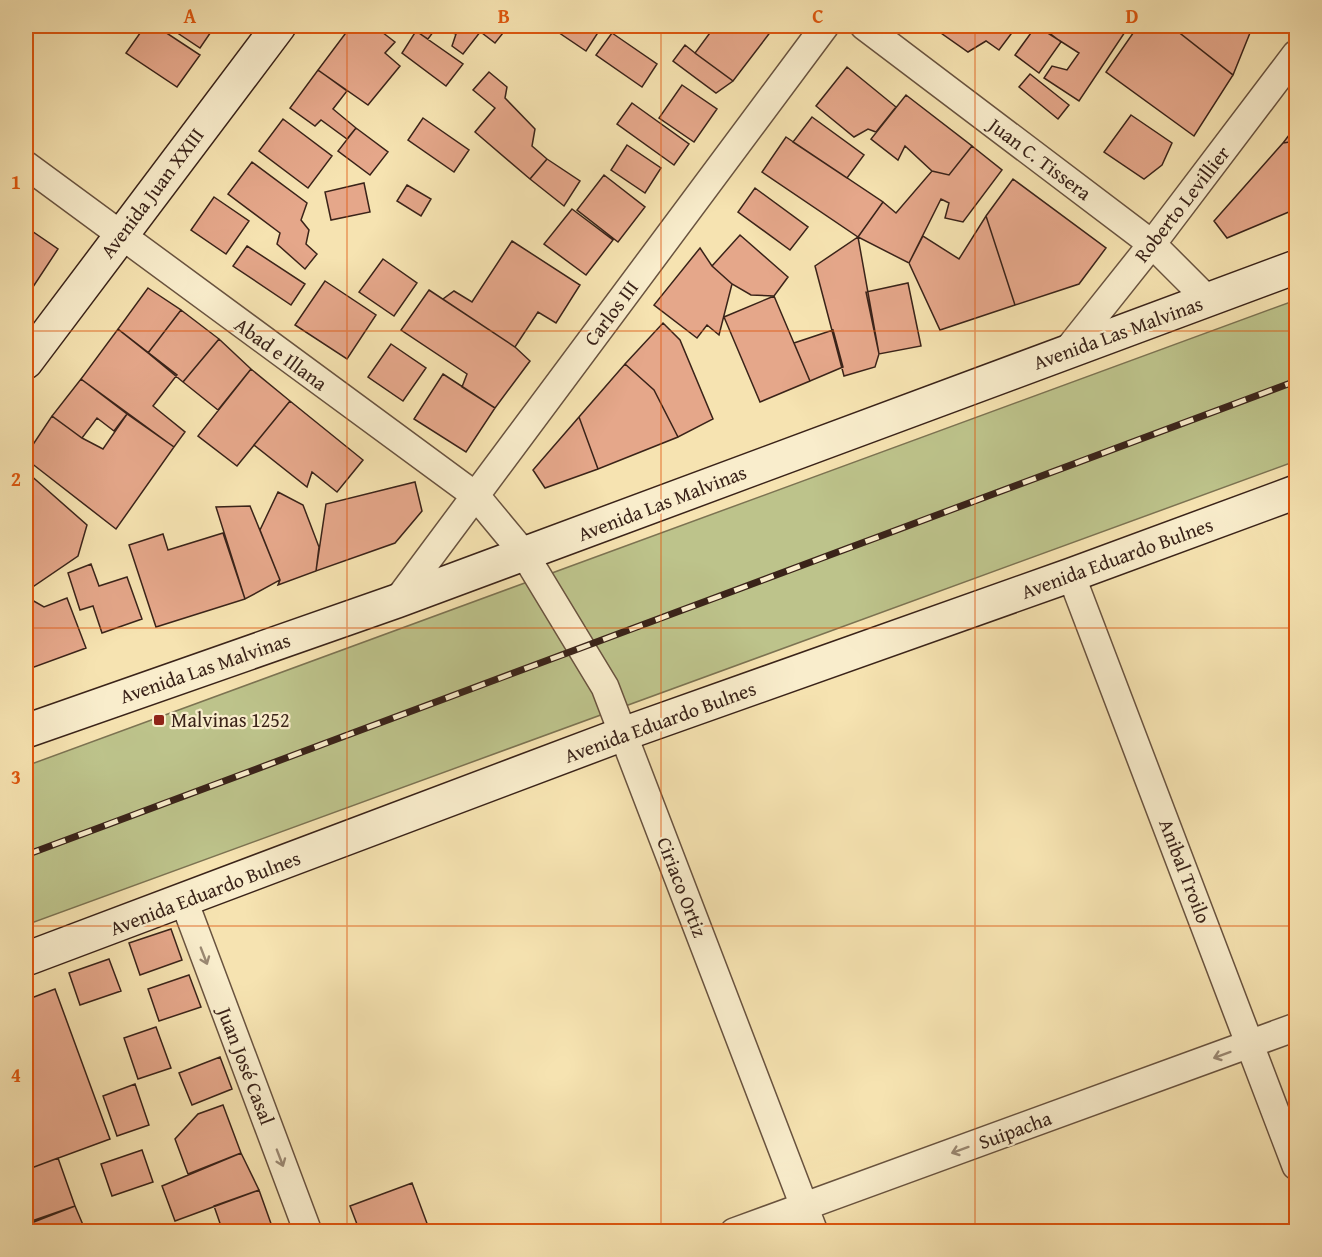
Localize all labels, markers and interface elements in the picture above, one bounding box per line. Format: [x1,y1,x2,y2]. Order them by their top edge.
text: A [184,1,197,30]
text: B [498,1,510,30]
text: C [812,1,824,30]
text: D [1125,1,1139,30]
street label: Juan C. Tissera [980,109,1098,207]
street label: Avenida Juan XXIII [93,121,210,264]
street label: Roberto Levillier [1127,139,1236,268]
text: 1 [11,167,21,196]
street label: Carlos III [576,274,645,351]
street label: Avenida Las Malvinas [1029,288,1207,377]
street label: Abad e Illana [229,310,334,397]
street label: Avenida Las Malvinas [573,457,750,548]
text: 2 [11,464,21,493]
street label: Avenida Eduardo Bulnes [1017,509,1217,606]
street label: Avenida Las Malvinas [116,625,294,710]
street label: Avenida Eduardo Bulnes [560,673,760,770]
place label: Malvinas 1252 [171,705,290,734]
marker: Malvinas 1252 [152,713,166,727]
text: 3 [11,762,21,791]
street label: Anibal Troilo [1152,814,1219,927]
street label: Ciriaco Ortiz [650,833,715,941]
street label: Avenida Eduardo Bulnes [105,843,304,942]
one-way arrow [200,946,211,964]
street label: Juan José Casal [210,1000,282,1129]
one-way arrow [1213,1050,1232,1061]
text: 4 [11,1060,21,1089]
street label: Suipacha [974,1103,1056,1156]
one-way arrow [951,1145,970,1156]
one-way arrow [275,1148,286,1167]

